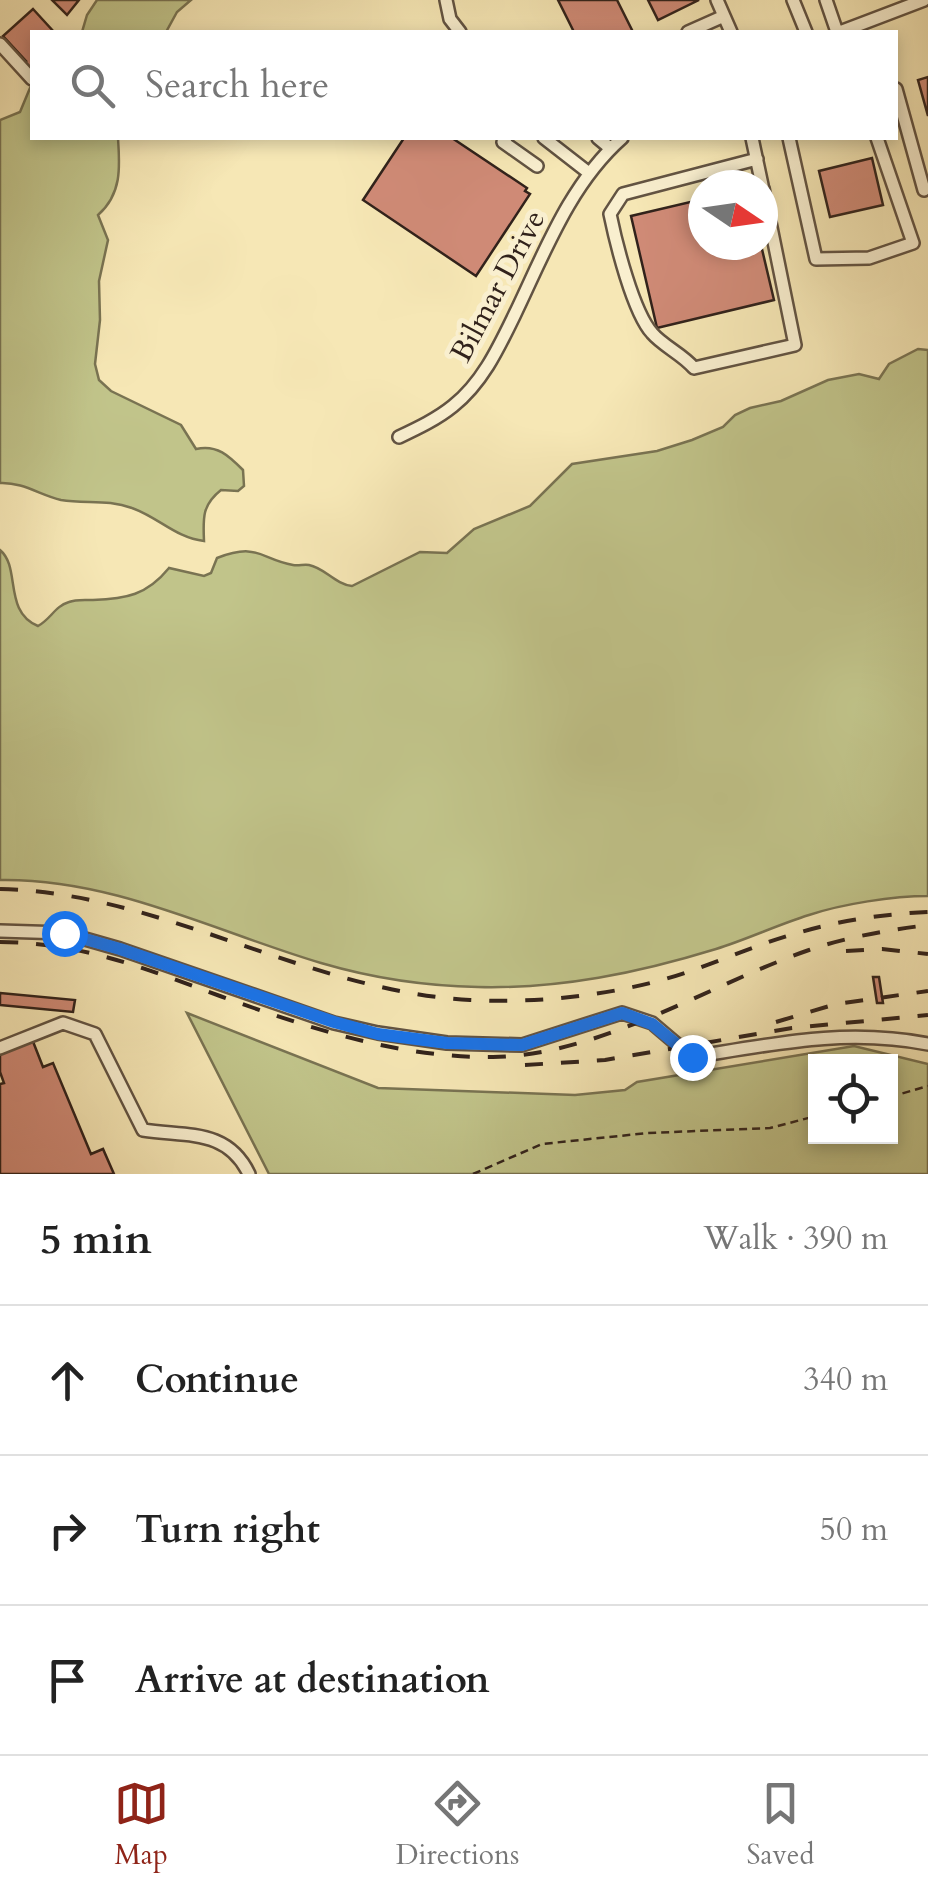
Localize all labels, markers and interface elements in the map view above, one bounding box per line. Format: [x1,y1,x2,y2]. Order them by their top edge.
search box [30,30,898,140]
icon: search [65,58,120,113]
text: Search here [145,59,329,111]
north arrow [688,170,778,260]
street label: Bilmar Drive [441,203,555,369]
route start [42,911,88,957]
route end [670,1035,716,1081]
map controls [808,1054,898,1144]
button: locate [808,1054,898,1144]
text: 5 min [40,1211,152,1268]
text: Walk · 390 m [703,1217,888,1261]
icon: ahead [40,1353,95,1408]
text: Continue [135,1354,299,1406]
text: 340 m [803,1358,888,1402]
icon: right [40,1503,95,1558]
text: Turn right [135,1504,320,1556]
text: 50 m [820,1508,888,1552]
icon: arrive [40,1653,95,1708]
text: Arrive at destination [135,1654,490,1706]
tab: Map [114,1776,169,1874]
tab: Directions [396,1776,519,1874]
tab: Saved [746,1776,814,1874]

